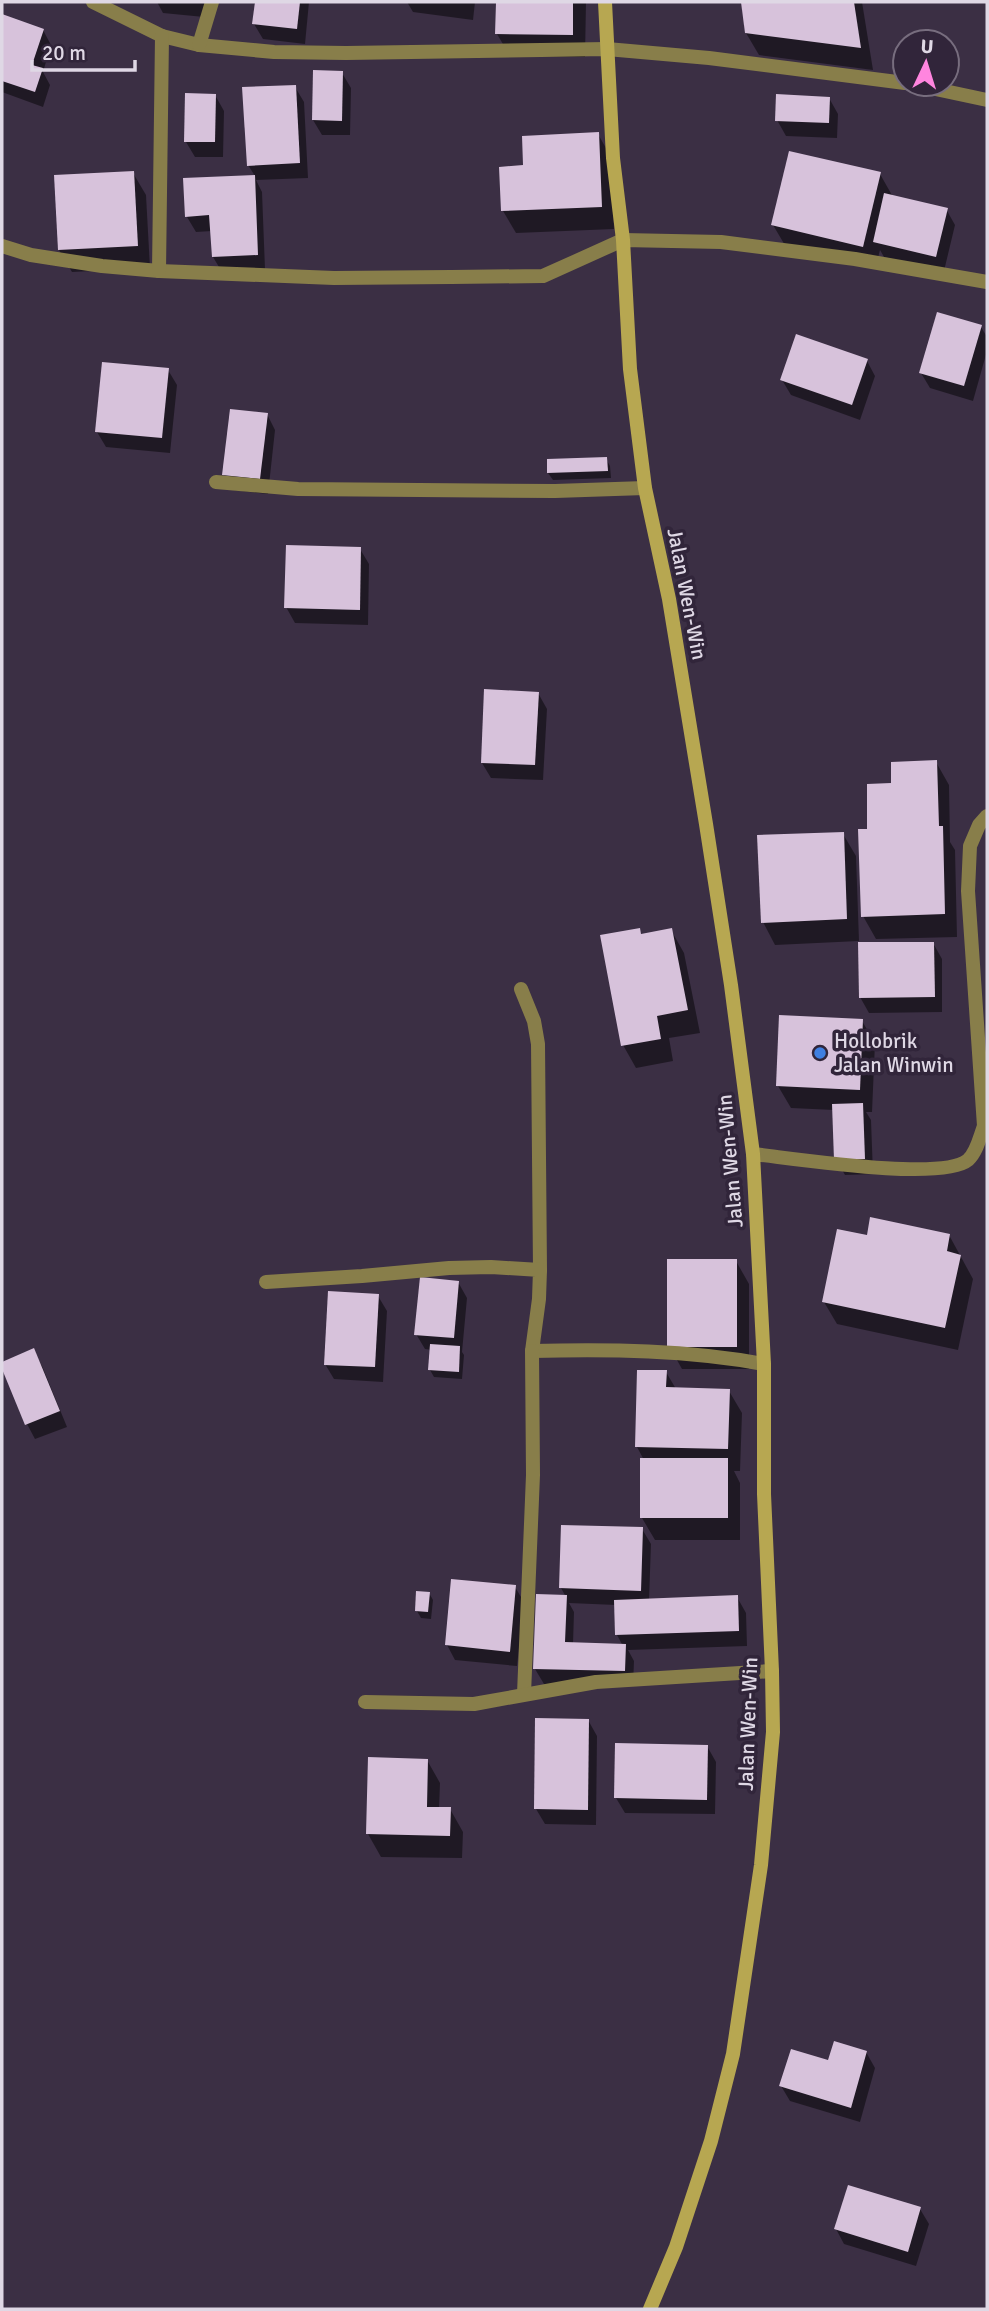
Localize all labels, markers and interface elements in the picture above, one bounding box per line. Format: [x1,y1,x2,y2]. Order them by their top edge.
scale bar [32,28,135,72]
north arrow [891,28,961,98]
text: U [920,35,934,59]
text: 20 m [42,40,86,66]
street label: Jalan Wen-Win [661,526,713,662]
place label: Hollobrik Jalan Winwin [834,1028,954,1078]
marker: Hollobrik Jalan Winwin [812,1045,828,1061]
street label: Jalan Wen-Win [711,1093,749,1229]
street label: Jalan Wen-Win [733,1657,763,1791]

